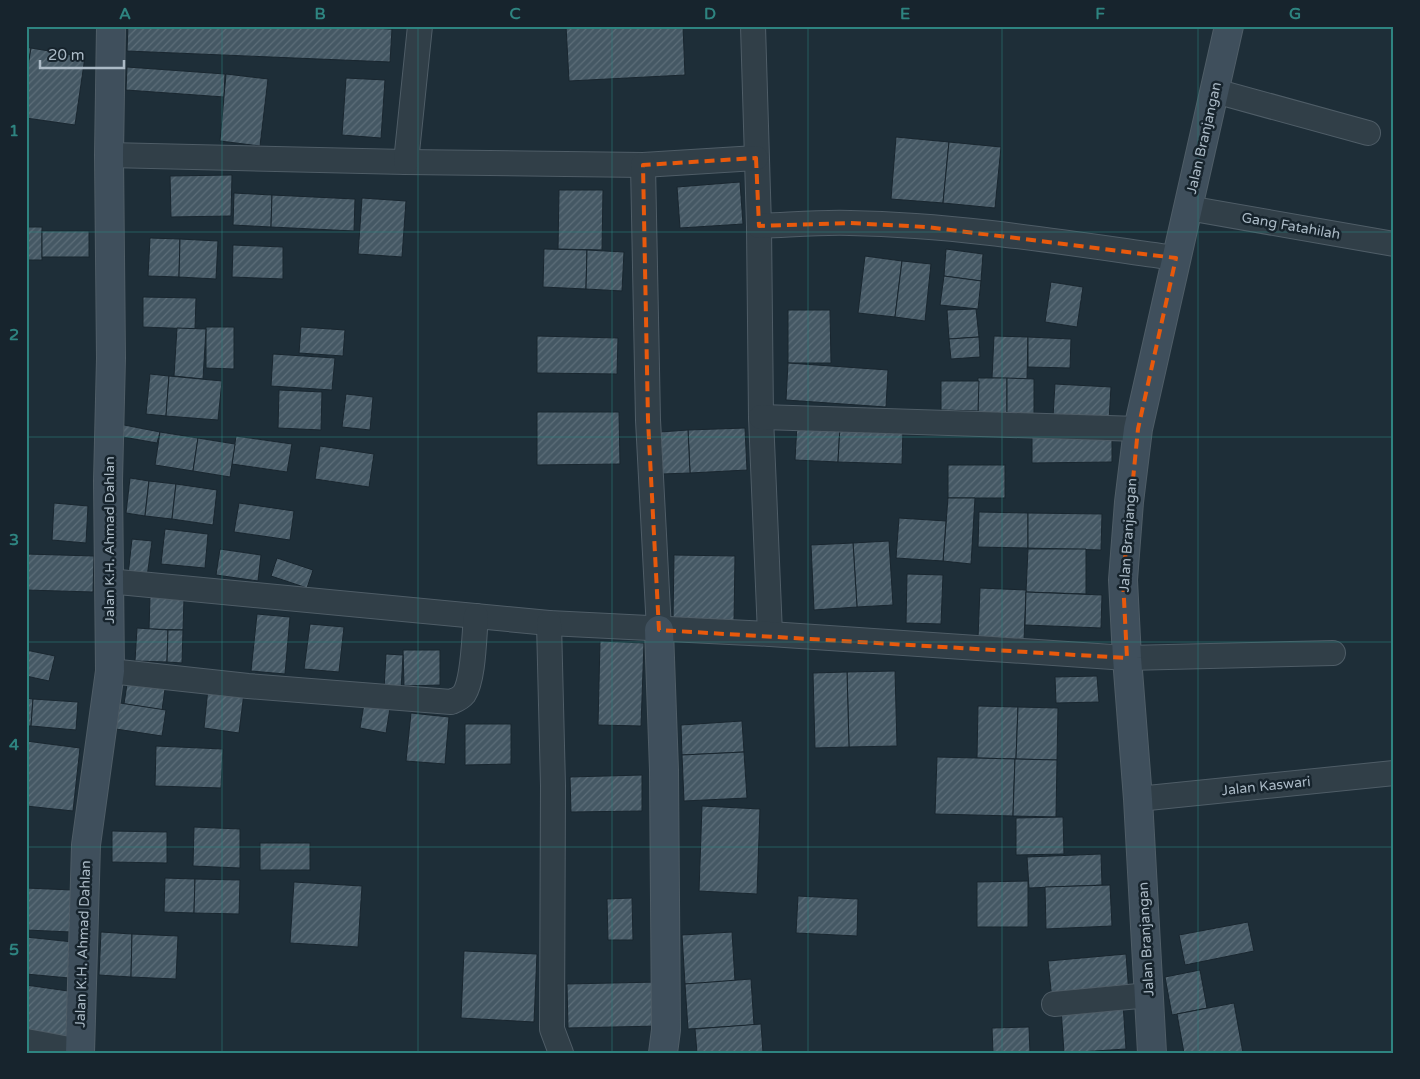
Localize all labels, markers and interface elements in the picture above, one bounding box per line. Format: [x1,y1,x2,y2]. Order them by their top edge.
text: A [119,4,131,24]
text: B [314,4,326,24]
text: C [509,4,521,24]
text: D [704,4,716,24]
text: E [900,4,910,24]
text: F [1095,4,1105,24]
text: G [1289,4,1301,24]
scale bar [40,38,124,70]
text: 20 m [48,46,85,64]
street label: Jalan Branjangan [1183,80,1225,196]
text: 1 [9,121,19,141]
street label: Gang Fatahilah [1240,209,1342,243]
text: 2 [9,325,19,345]
street label: Jalan K.H. Ahmad Dahlan [101,456,118,624]
street label: Jalan Branjangan [1116,477,1140,593]
text: 3 [9,530,19,550]
text: 4 [9,735,19,755]
street label: Jalan Kaswari [1221,773,1311,799]
street label: Jalan K.H. Ahmad Dahlan [72,860,94,1028]
street label: Jalan Branjangan [1135,881,1157,997]
text: 5 [9,940,19,960]

